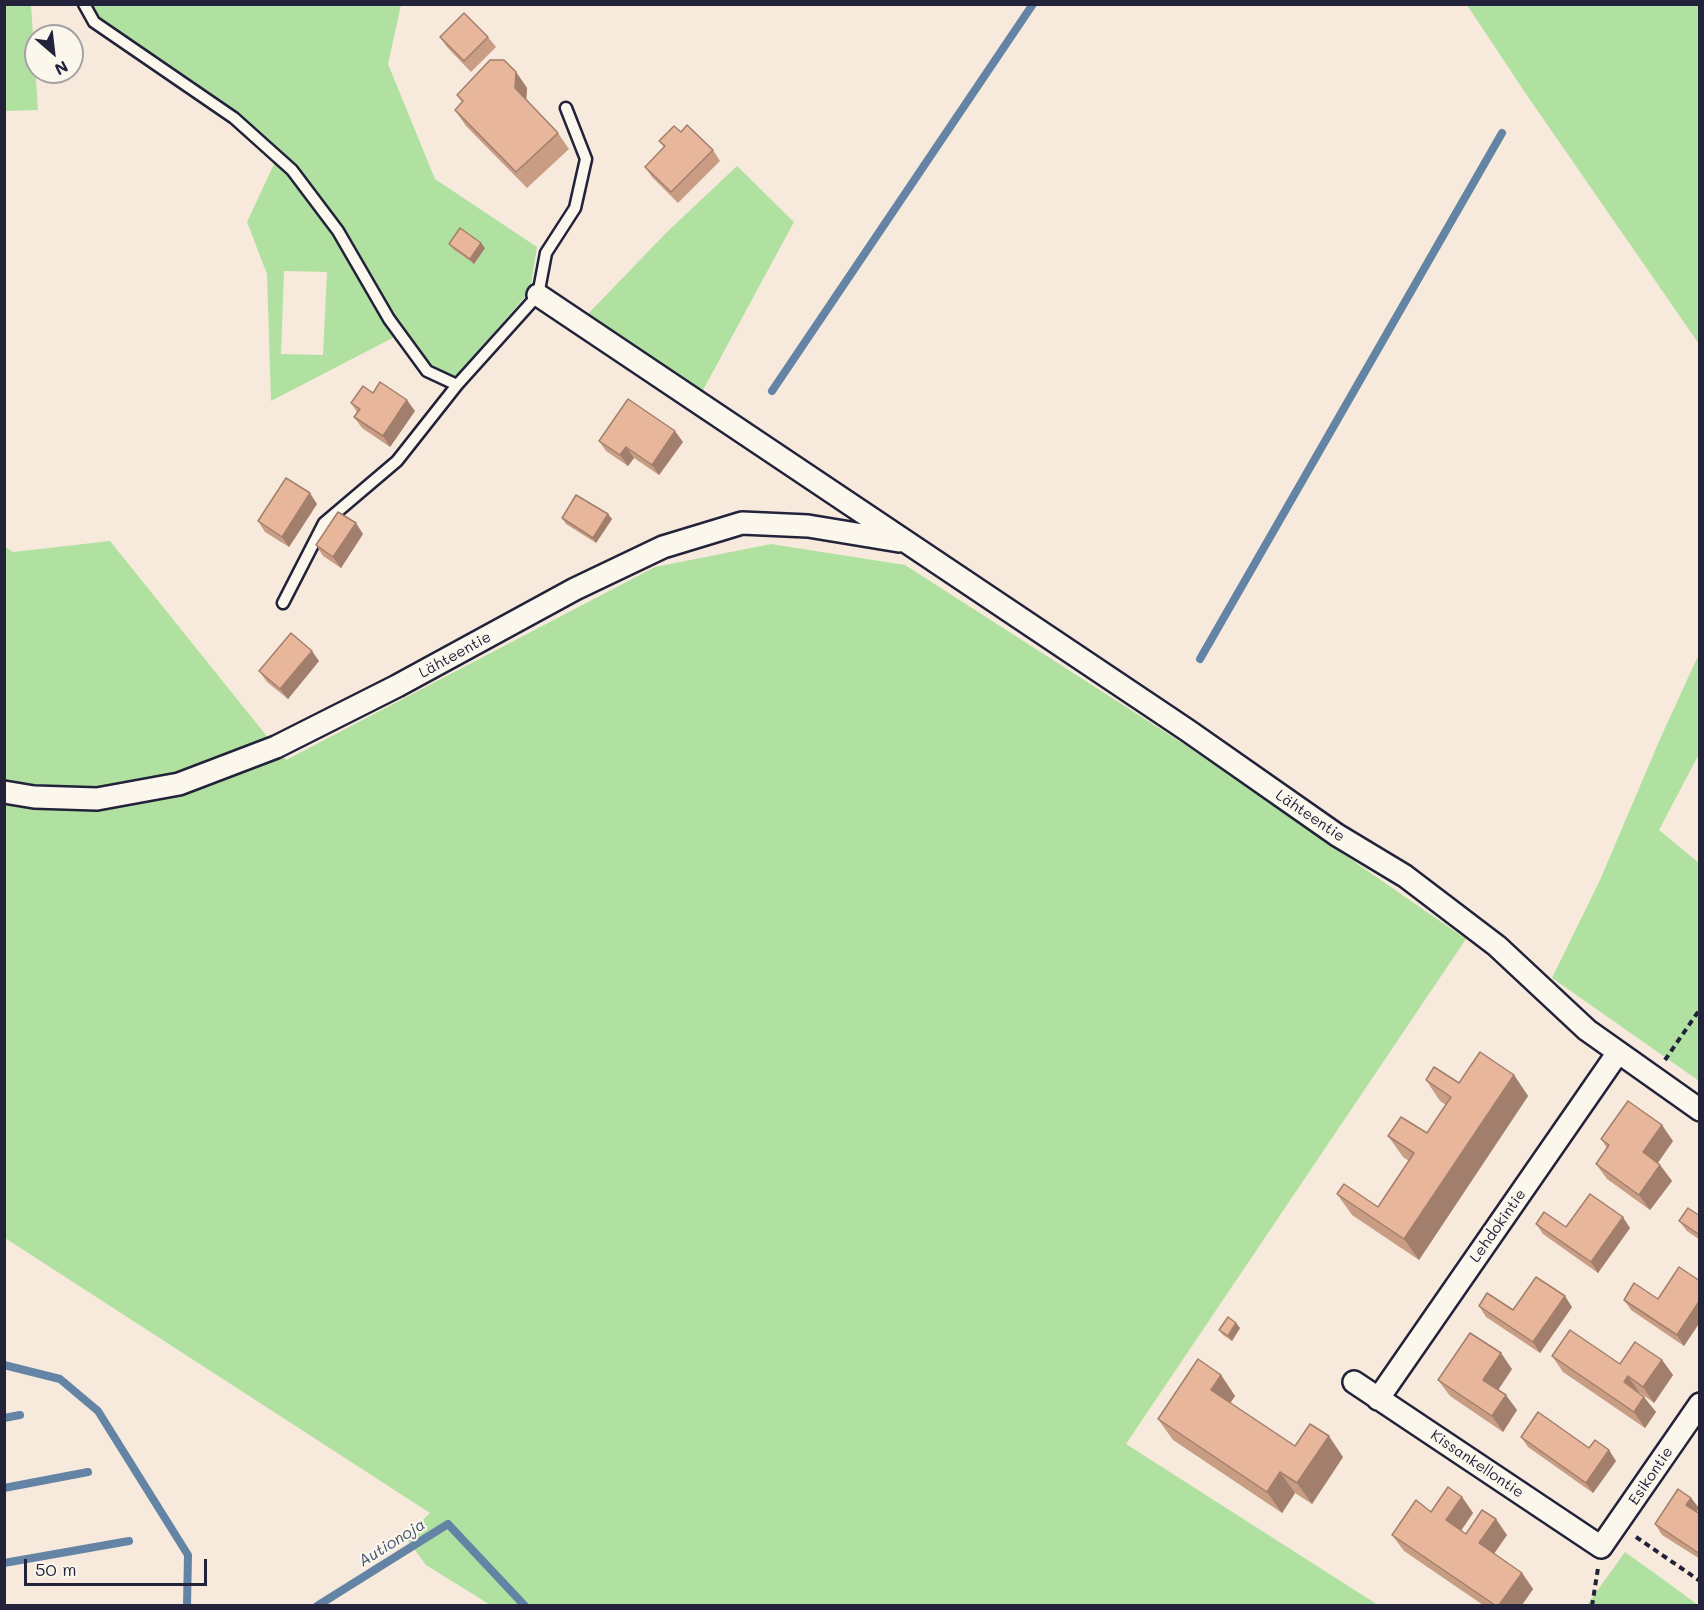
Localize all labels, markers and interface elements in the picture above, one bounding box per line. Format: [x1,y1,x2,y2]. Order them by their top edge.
north arrow [24,24,84,84]
text: N [51,56,72,81]
street label: Lähteentie [416,628,494,682]
street label: Lähteentie [1272,786,1348,846]
street label: Lehdokintie [1466,1186,1530,1266]
street label: Kissankellontie [1427,1426,1527,1502]
street label: Esikontie [1625,1444,1677,1508]
water label: Autionoja [355,1515,429,1571]
scale bar [27,1547,210,1585]
text: 50 m [35,1557,77,1581]

